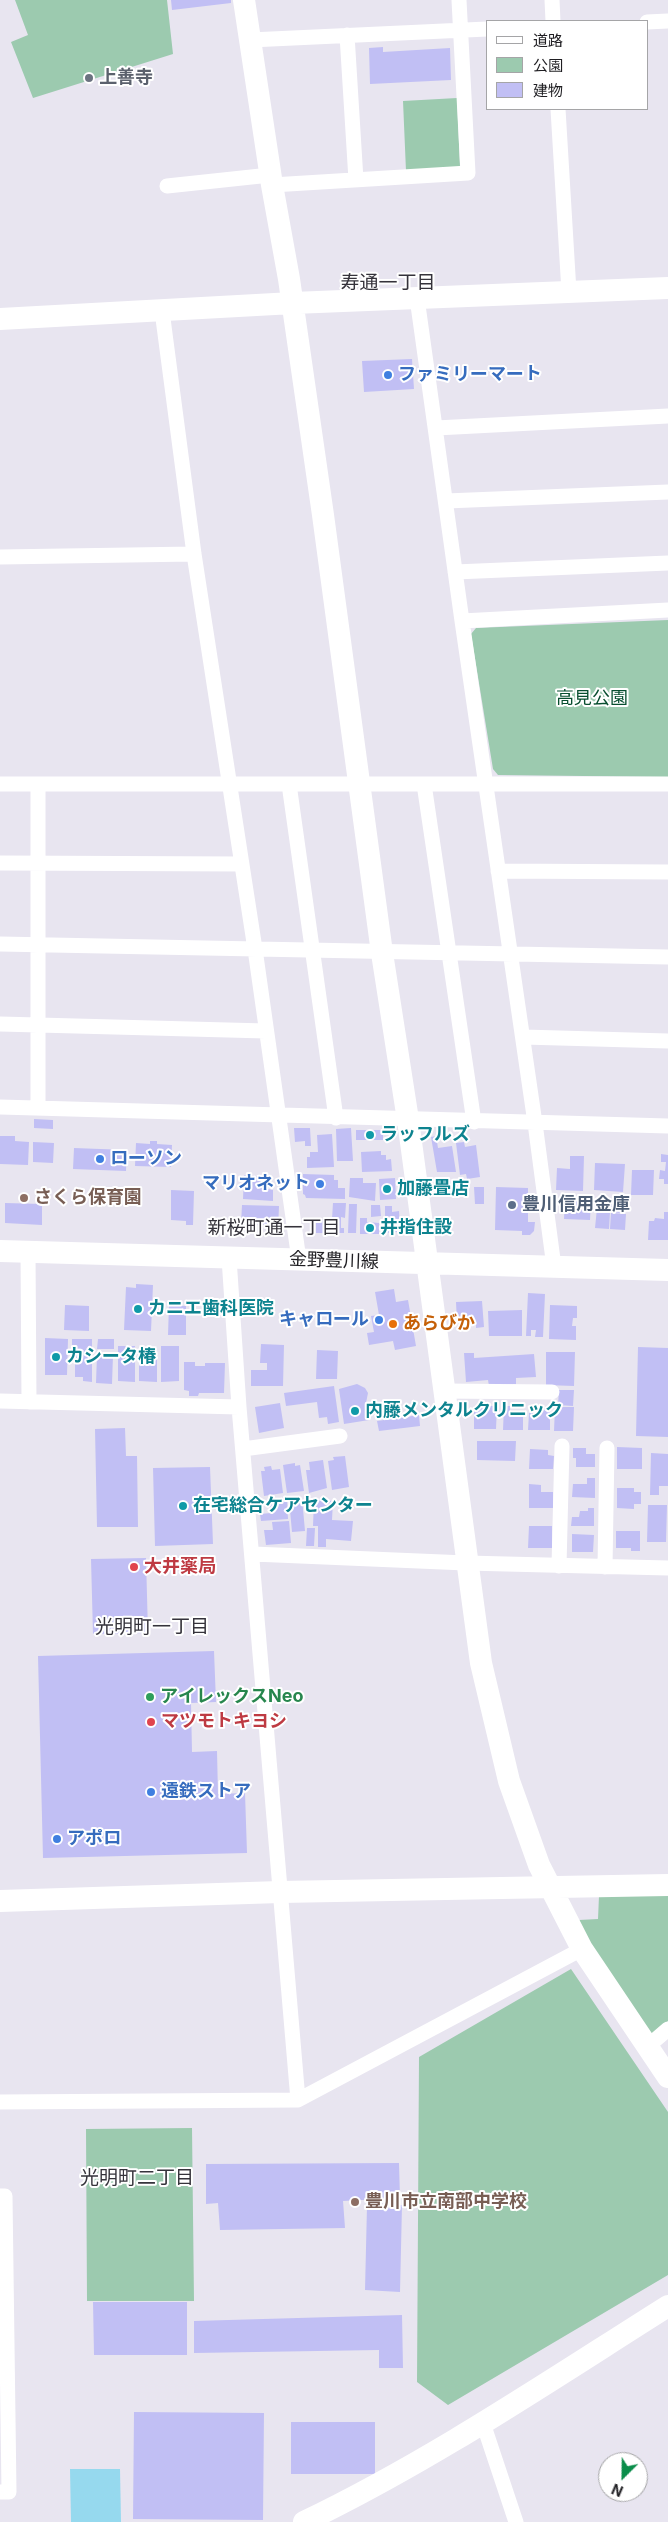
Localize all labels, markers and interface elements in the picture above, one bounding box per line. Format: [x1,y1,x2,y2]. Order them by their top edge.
legend [486,20,648,110]
text: 道路 [533,31,563,50]
text: 公園 [533,56,563,75]
place label: 上善寺 [99,67,153,89]
marker: 上善寺 [83,72,95,84]
text: 建物 [533,81,563,100]
district label: 寿通一丁目 [341,272,435,294]
place label: ファミリーマート [398,364,542,386]
marker: ファミリーマート [382,369,394,381]
park label: 高見公園 [556,688,628,710]
place label: ラッフルズ [380,1124,470,1146]
marker: ラッフルズ [364,1129,376,1141]
place label: ローソン [110,1148,182,1170]
marker: ローソン [94,1153,106,1165]
place label: マリオネット [202,1173,310,1195]
marker: マリオネット [314,1178,326,1190]
place label: 加藤畳店 [397,1178,469,1200]
marker: 加藤畳店 [381,1183,393,1195]
place label: さくら保育園 [34,1187,142,1209]
marker: さくら保育園 [18,1192,30,1204]
place label: 豊川信用金庫 [522,1194,630,1216]
marker: 豊川信用金庫 [506,1199,518,1211]
district label: 新桜町通一丁目 [208,1217,340,1239]
place label: 井指住設 [380,1217,452,1239]
marker: 井指住設 [364,1222,376,1234]
street label: 金野豊川線 [289,1249,379,1273]
place label: カニエ歯科医院 [148,1298,274,1320]
marker: カニエ歯科医院 [132,1303,144,1315]
place label: キャロール [279,1309,369,1331]
place label: あらびか [403,1313,475,1335]
marker: キャロール [373,1314,385,1326]
marker: あらびか [387,1318,399,1330]
place label: カシータ椿 [66,1346,156,1368]
marker: カシータ椿 [50,1351,62,1363]
place label: 内藤メンタルクリニック [365,1400,563,1422]
marker: 内藤メンタルクリニック [349,1405,361,1417]
place label: 在宅総合ケアセンター [193,1495,373,1517]
marker: 在宅総合ケアセンター [177,1500,189,1512]
place label: 大井薬局 [144,1556,216,1578]
marker: 大井薬局 [128,1561,140,1573]
district label: 光明町一丁目 [95,1616,209,1638]
place label: アイレックスNeo [160,1686,303,1708]
marker: アイレックスNeo [144,1691,156,1703]
place label: マツモトキヨシ [161,1711,287,1733]
marker: マツモトキヨシ [145,1716,157,1728]
place label: 遠鉄ストア [161,1781,251,1803]
marker: 遠鉄ストア [145,1786,157,1798]
place label: アポロ [67,1828,121,1850]
marker: アポロ [51,1833,63,1845]
district label: 光明町二丁目 [80,2167,194,2189]
place label: 豊川市立南部中学校 [365,2191,527,2213]
marker: 豊川市立南部中学校 [349,2196,361,2208]
north arrow [598,2452,648,2502]
text: N [609,2480,626,2500]

